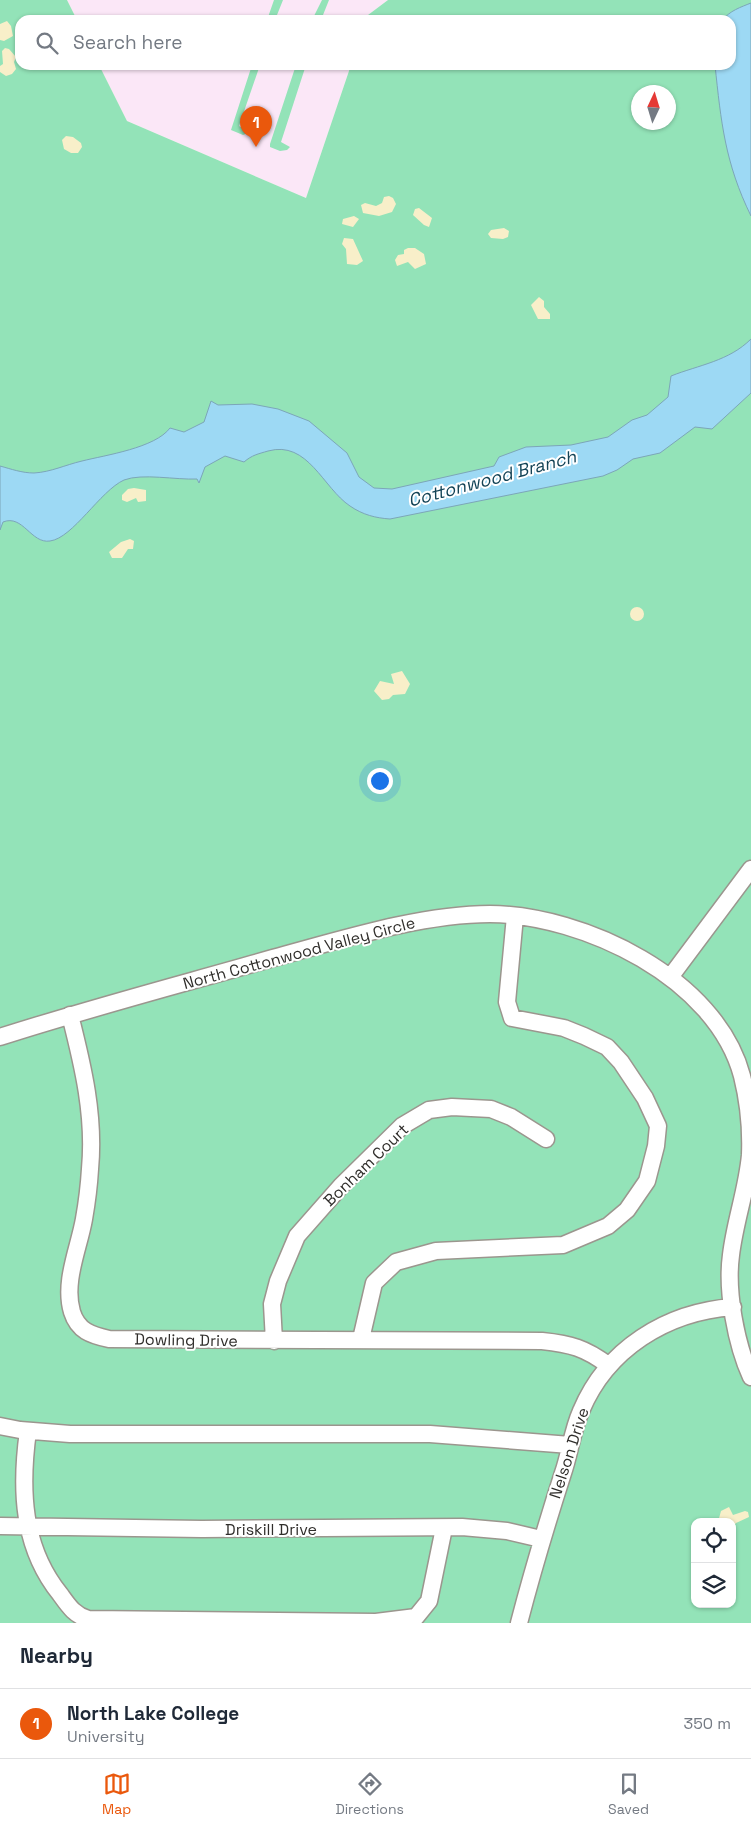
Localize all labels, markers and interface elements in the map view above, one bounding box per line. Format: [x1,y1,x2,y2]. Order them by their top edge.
search box [15,15,736,70]
icon: search [33,29,61,57]
text: Search here [73,30,183,55]
north arrow [631,85,676,130]
pin: 1 [240,106,272,147]
water label: Cottonwood Branch [405,444,580,512]
your location [367,768,393,794]
street label: North Cottonwood Valley Circle [181,912,417,994]
street label: Bonham Court [319,1119,413,1211]
street label: Dowling Drive [134,1329,238,1351]
street label: Nelson Drive [544,1405,594,1501]
map controls [691,1518,736,1608]
button: locate [691,1518,736,1563]
street label: Driskill Drive [225,1519,317,1540]
button: layers [691,1563,736,1608]
text: Nearby [20,1642,93,1669]
text: North Lake College [67,1701,239,1726]
text: 1 [32,1713,40,1734]
text: 350 m [684,1713,731,1734]
text: University [67,1726,145,1747]
tab: Map [102,1770,131,1818]
tab: Directions [335,1770,404,1818]
tab: Saved [608,1770,649,1818]

